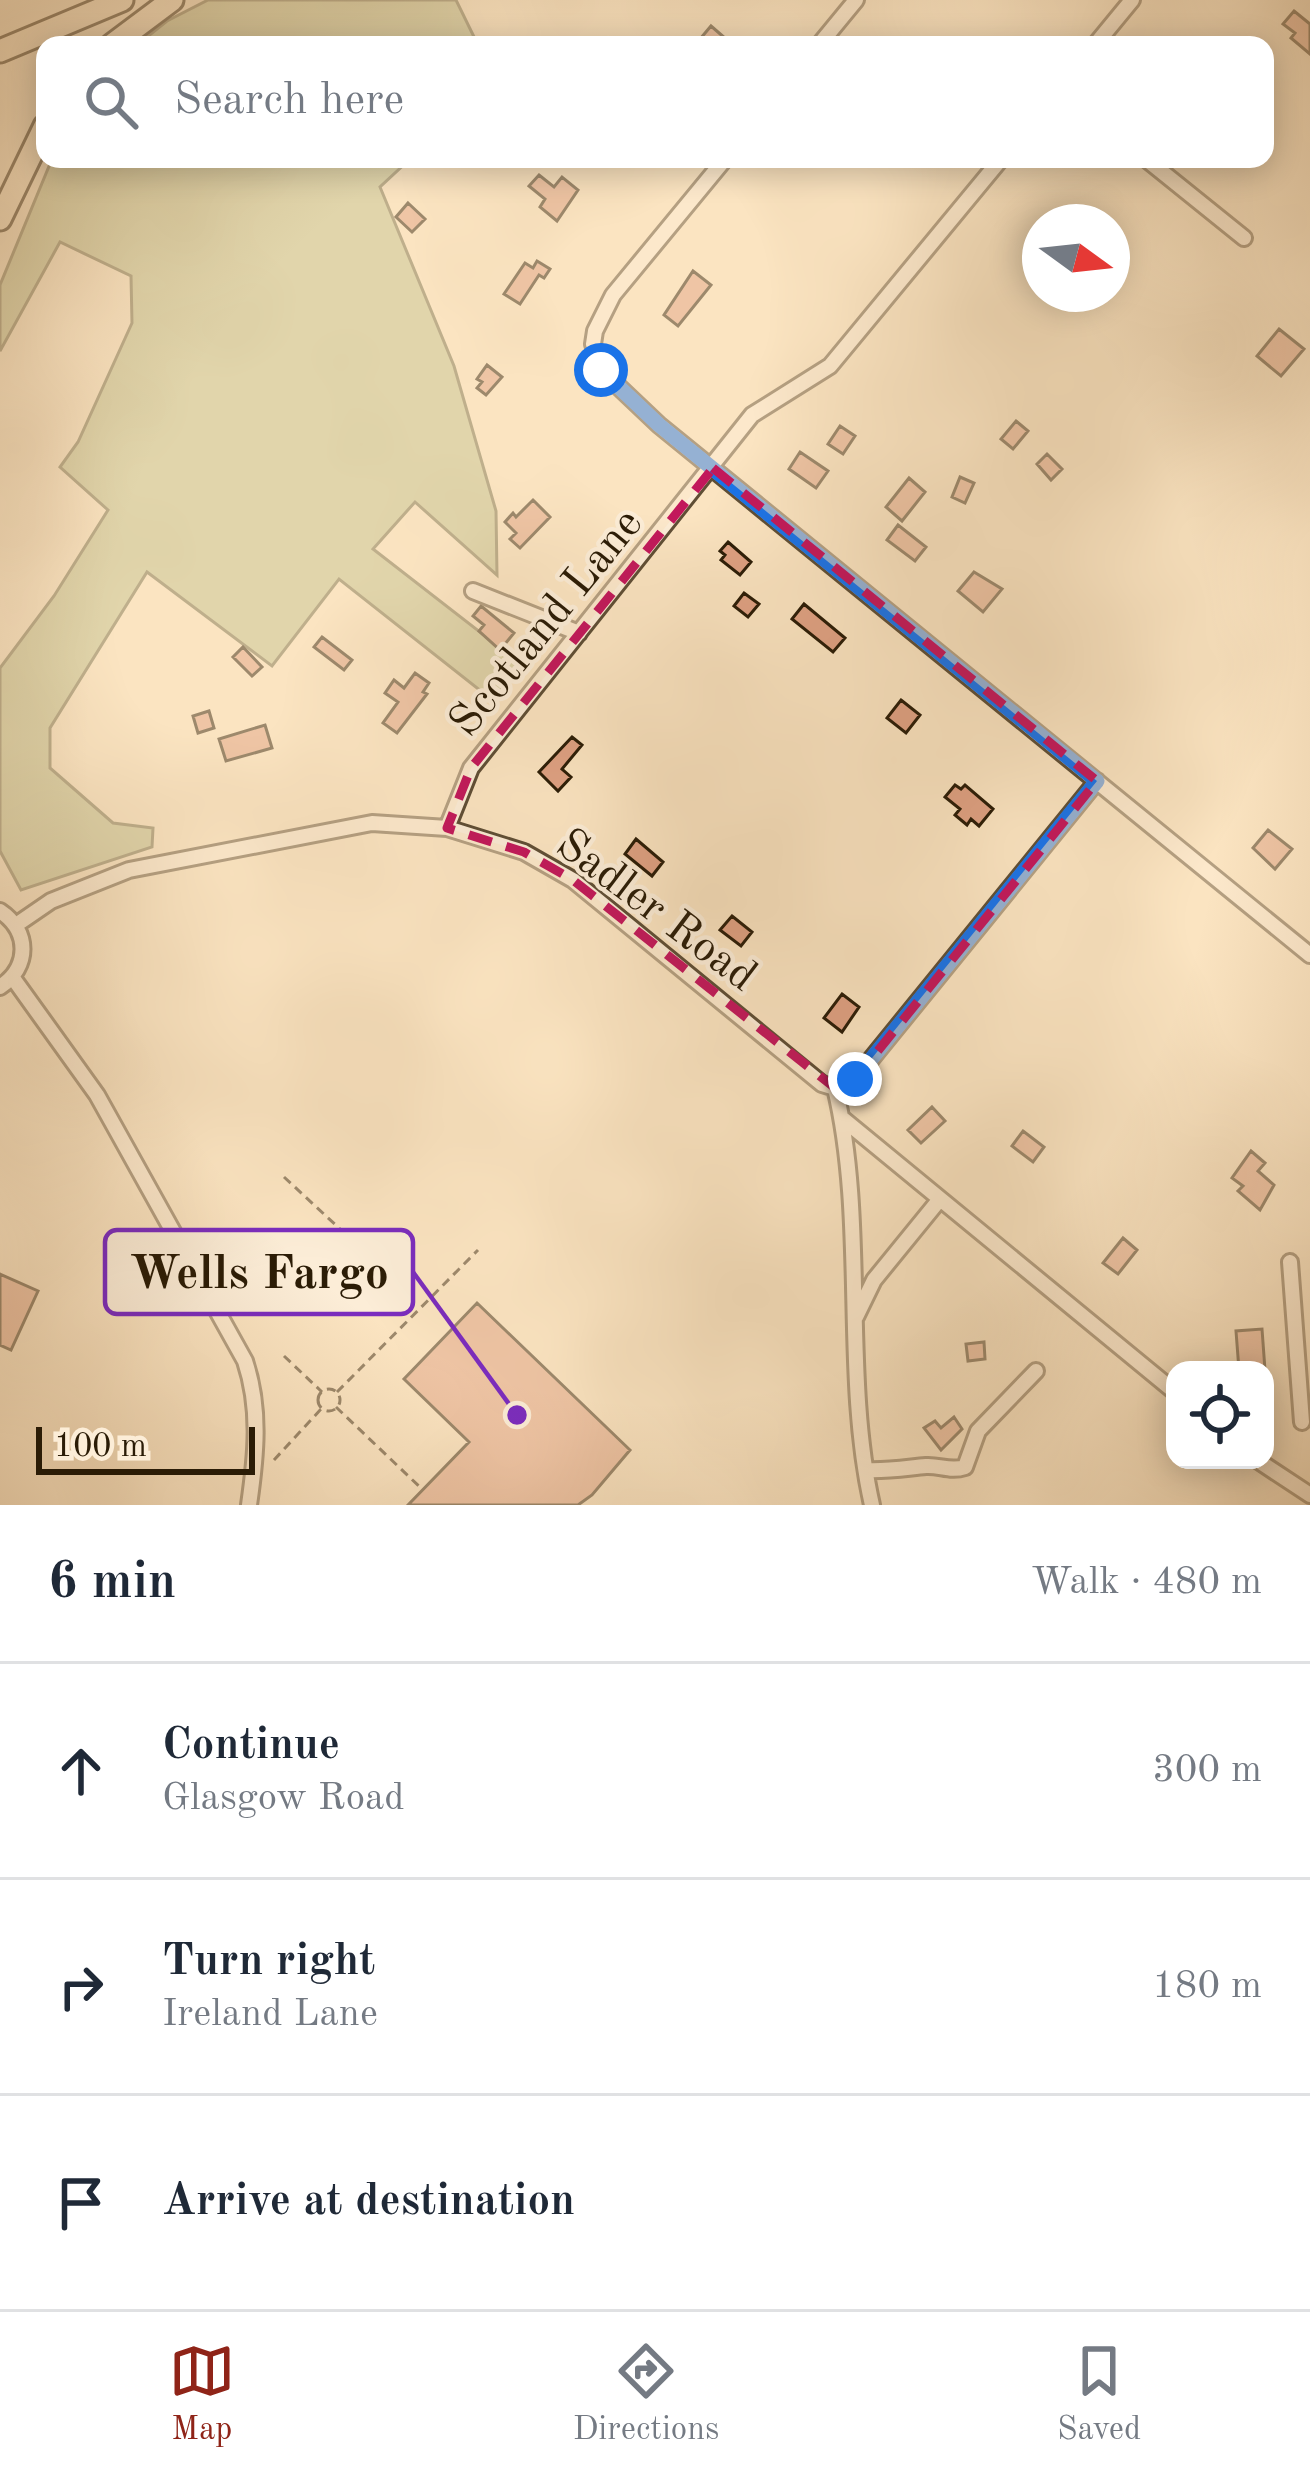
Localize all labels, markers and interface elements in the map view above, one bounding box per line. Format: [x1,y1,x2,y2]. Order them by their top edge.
search box [36,36,1274,168]
icon: search [78,69,144,135]
text: Search here [174,79,404,124]
north arrow [1022,204,1130,312]
route start [574,343,628,397]
street label: Scotland Lane [443,502,652,746]
street label: Sadler Road [547,822,764,1001]
route end [828,1052,882,1106]
callout: Wells Fargo [105,1230,413,1314]
text: Wells Fargo [129,1251,389,1299]
map controls [1166,1361,1274,1469]
button: locate [1166,1361,1274,1469]
scale bar [36,1421,255,1474]
text: 100 m [54,1431,147,1464]
text: 6 min [48,1558,176,1609]
text: Walk · 480 m [1031,1563,1262,1602]
text: Continue [162,1724,340,1769]
icon: ahead [48,1738,114,1804]
text: 300 m [1152,1751,1262,1790]
text: Glasgow Road [162,1779,405,1818]
text: Turn right [162,1940,375,1985]
icon: right [48,1954,114,2020]
text: 180 m [1152,1967,1262,2006]
text: Ireland Lane [162,1995,378,2034]
icon: arrive [48,2170,114,2236]
text: Arrive at destination [162,2180,575,2225]
tab: Map [169,2338,235,2451]
tab: Directions [573,2338,719,2451]
tab: Saved [1057,2338,1141,2451]

